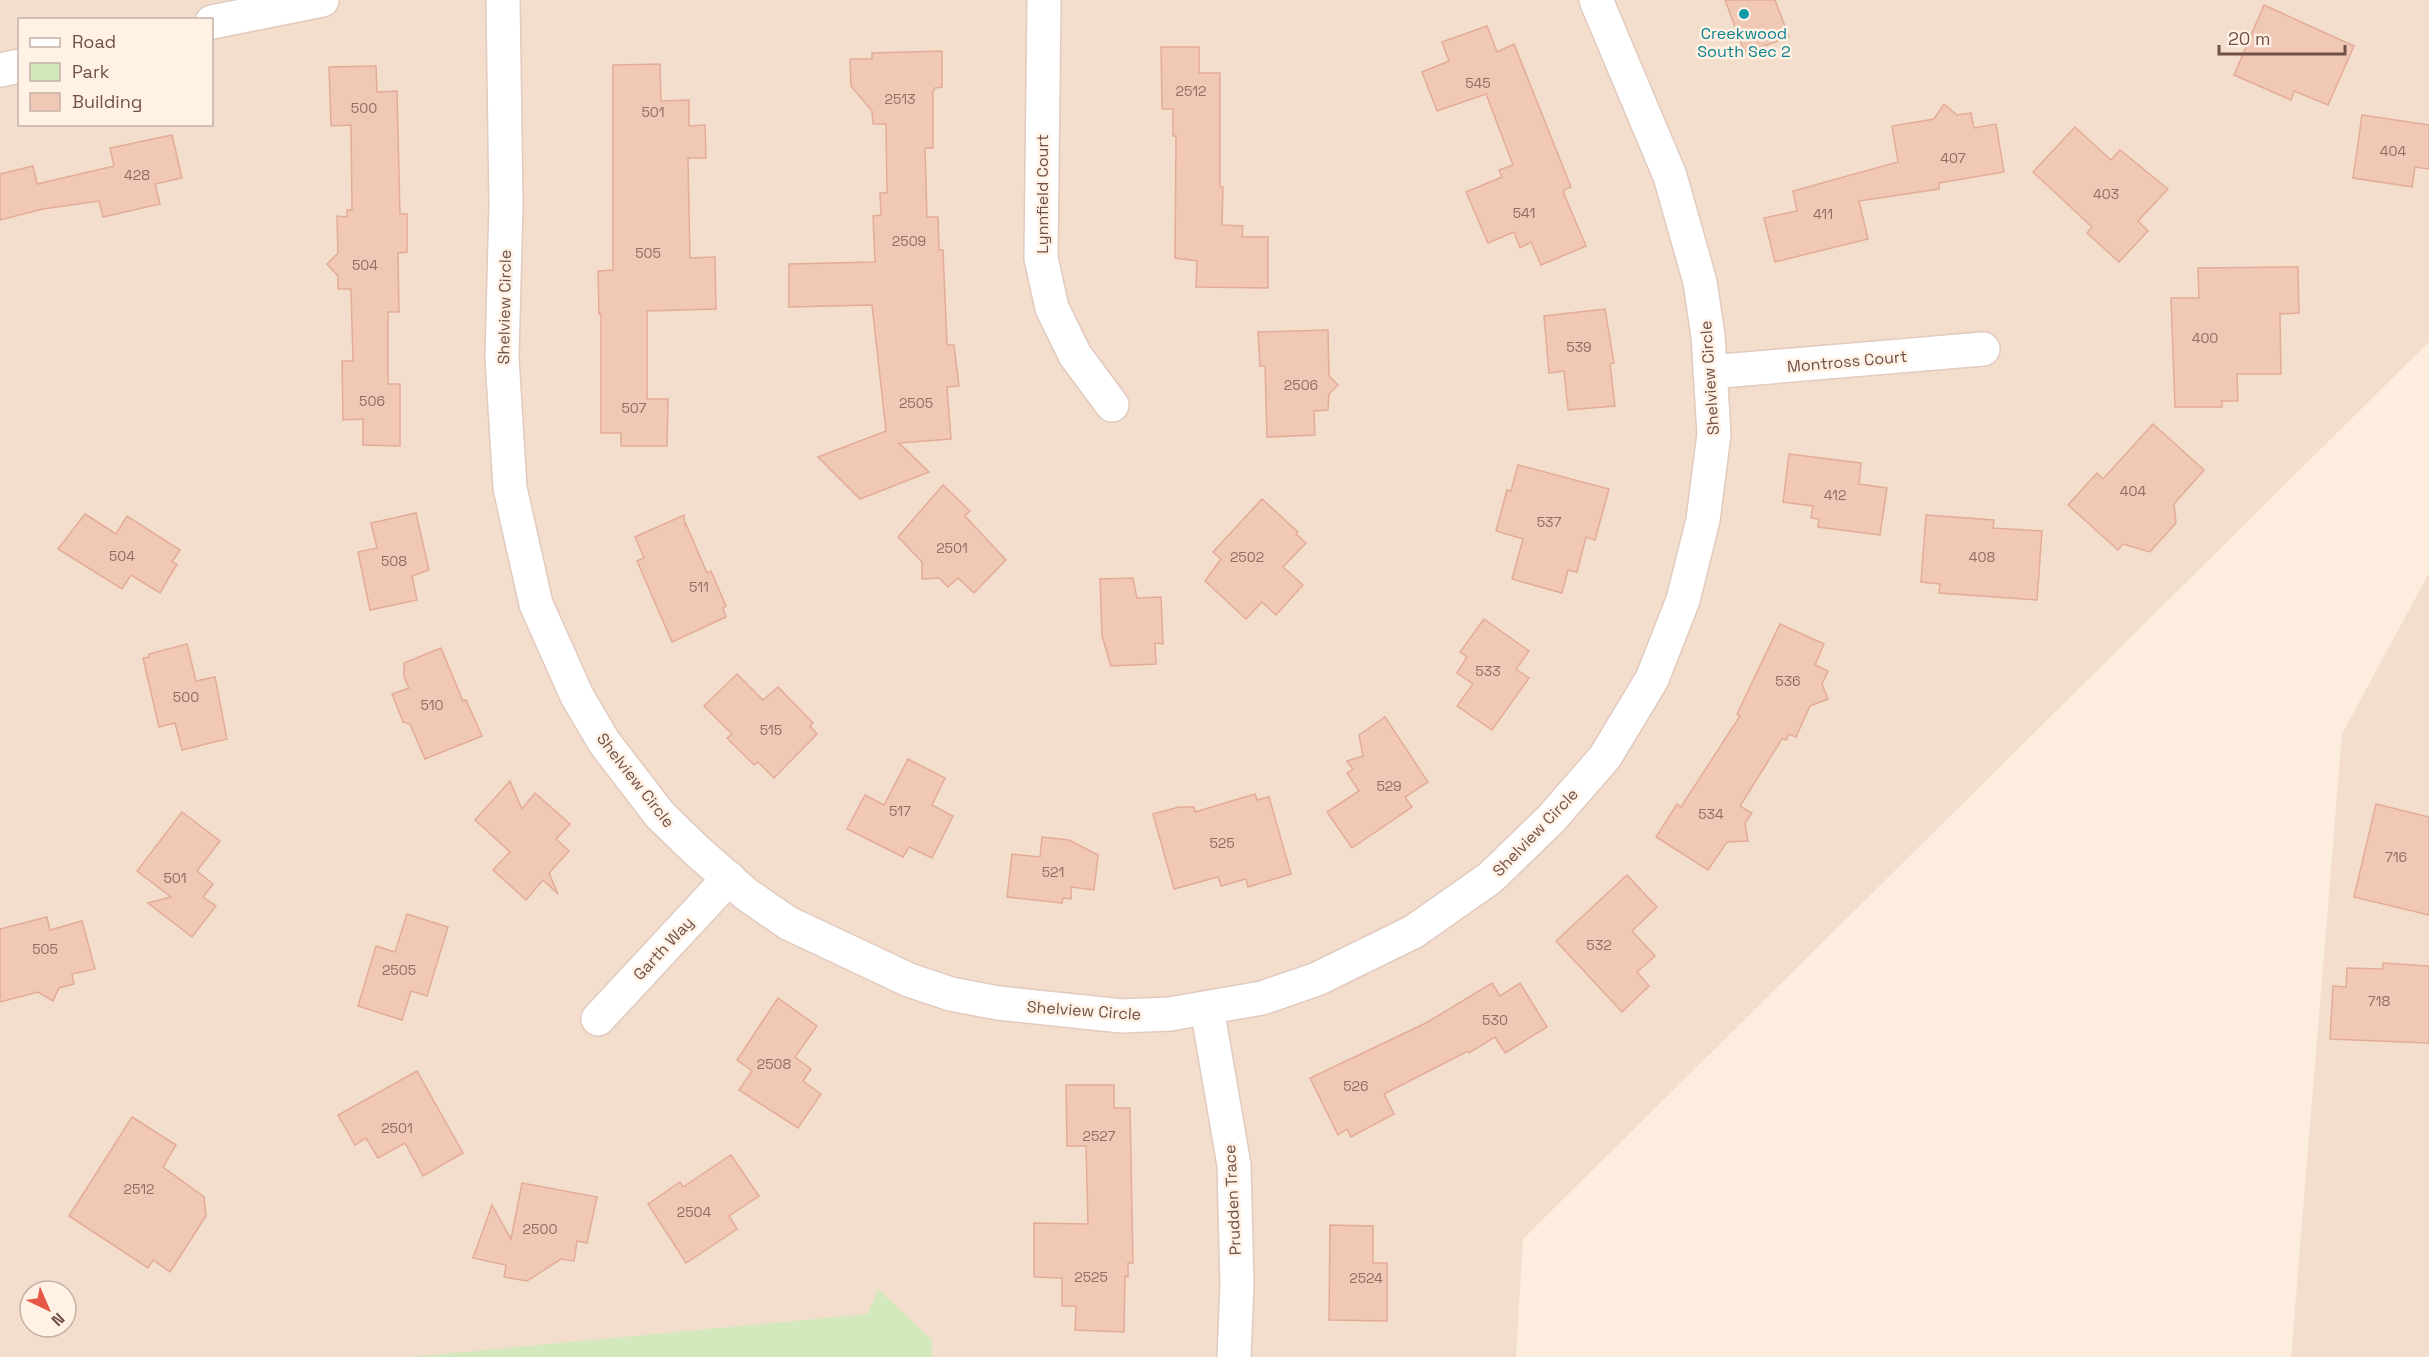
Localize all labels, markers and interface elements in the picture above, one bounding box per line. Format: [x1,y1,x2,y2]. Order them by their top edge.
marker: Creekwood South Sec 2 [1737,7,1751,21]
legend [18,18,213,126]
scale bar [2219,18,2345,56]
place label: Creekwood South Sec 2 [1697,23,1791,62]
text: 20 m [2228,27,2271,50]
text: Road [72,30,116,53]
text: Park [72,60,110,83]
house number: 545 [1465,74,1491,92]
house number: 2512 [1176,82,1206,100]
text: Building [72,90,142,113]
house number: 2513 [885,90,915,108]
house number: 500 [351,99,377,117]
house number: 501 [641,103,665,121]
street label: Lynnfield Court [1032,134,1053,254]
house number: 404 [2380,142,2406,160]
house number: 407 [1940,149,1966,167]
house number: 428 [124,166,150,184]
house number: 403 [2093,185,2119,203]
house number: 541 [1513,204,1535,222]
house number: 411 [1813,205,1833,223]
house number: 2509 [892,232,926,250]
house number: 505 [635,244,661,262]
street label: Shelview Circle [493,249,516,365]
house number: 504 [352,256,378,274]
street label: Shelview Circle [1695,320,1724,436]
house number: 400 [2192,329,2218,347]
house number: 539 [1566,338,1592,356]
street label: Montross Court [1786,346,1908,377]
house number: 2506 [1284,376,1318,394]
house number: 506 [359,392,385,410]
house number: 2505 [899,394,933,412]
house number: 507 [621,399,647,417]
house number: 404 [2120,482,2146,500]
house number: 412 [1824,486,1846,504]
house number: 537 [1537,513,1561,531]
house number: 2501 [936,539,968,557]
house number: 504 [109,547,135,565]
house number: 2502 [1230,548,1264,566]
house number: 408 [1969,548,1995,566]
house number: 508 [381,552,407,570]
house number: 511 [689,578,709,596]
house number: 533 [1475,662,1501,680]
house number: 536 [1775,672,1801,690]
house number: 500 [173,688,199,706]
house number: 510 [420,696,444,714]
house number: 515 [760,721,782,739]
street label: Shelview Circle [592,729,679,832]
house number: 529 [1376,777,1402,795]
street label: Shelview Circle [1488,784,1583,881]
house number: 517 [889,802,911,820]
house number: 534 [1698,805,1724,823]
house number: 525 [1209,834,1235,852]
house number: 716 [2385,848,2407,866]
house number: 521 [1042,863,1064,881]
house number: 501 [163,869,187,887]
street label: Garth Way [629,912,698,985]
house number: 532 [1586,936,1612,954]
house number: 505 [32,940,58,958]
house number: 2505 [382,961,416,979]
house number: 718 [2368,992,2390,1010]
street label: Shelview Circle [1026,996,1142,1025]
house number: 530 [1482,1011,1508,1029]
house number: 2508 [757,1055,792,1073]
house number: 526 [1343,1077,1369,1095]
house number: 2501 [381,1119,413,1137]
house number: 2527 [1083,1127,1116,1145]
street label: Prudden Trace [1219,1144,1246,1256]
house number: 2512 [124,1180,154,1198]
house number: 2504 [677,1203,712,1221]
house number: 2500 [523,1220,557,1238]
house number: 2525 [1074,1268,1108,1286]
house number: 2524 [1349,1269,1383,1287]
north arrow [18,1279,78,1339]
text: N [47,1308,69,1331]

